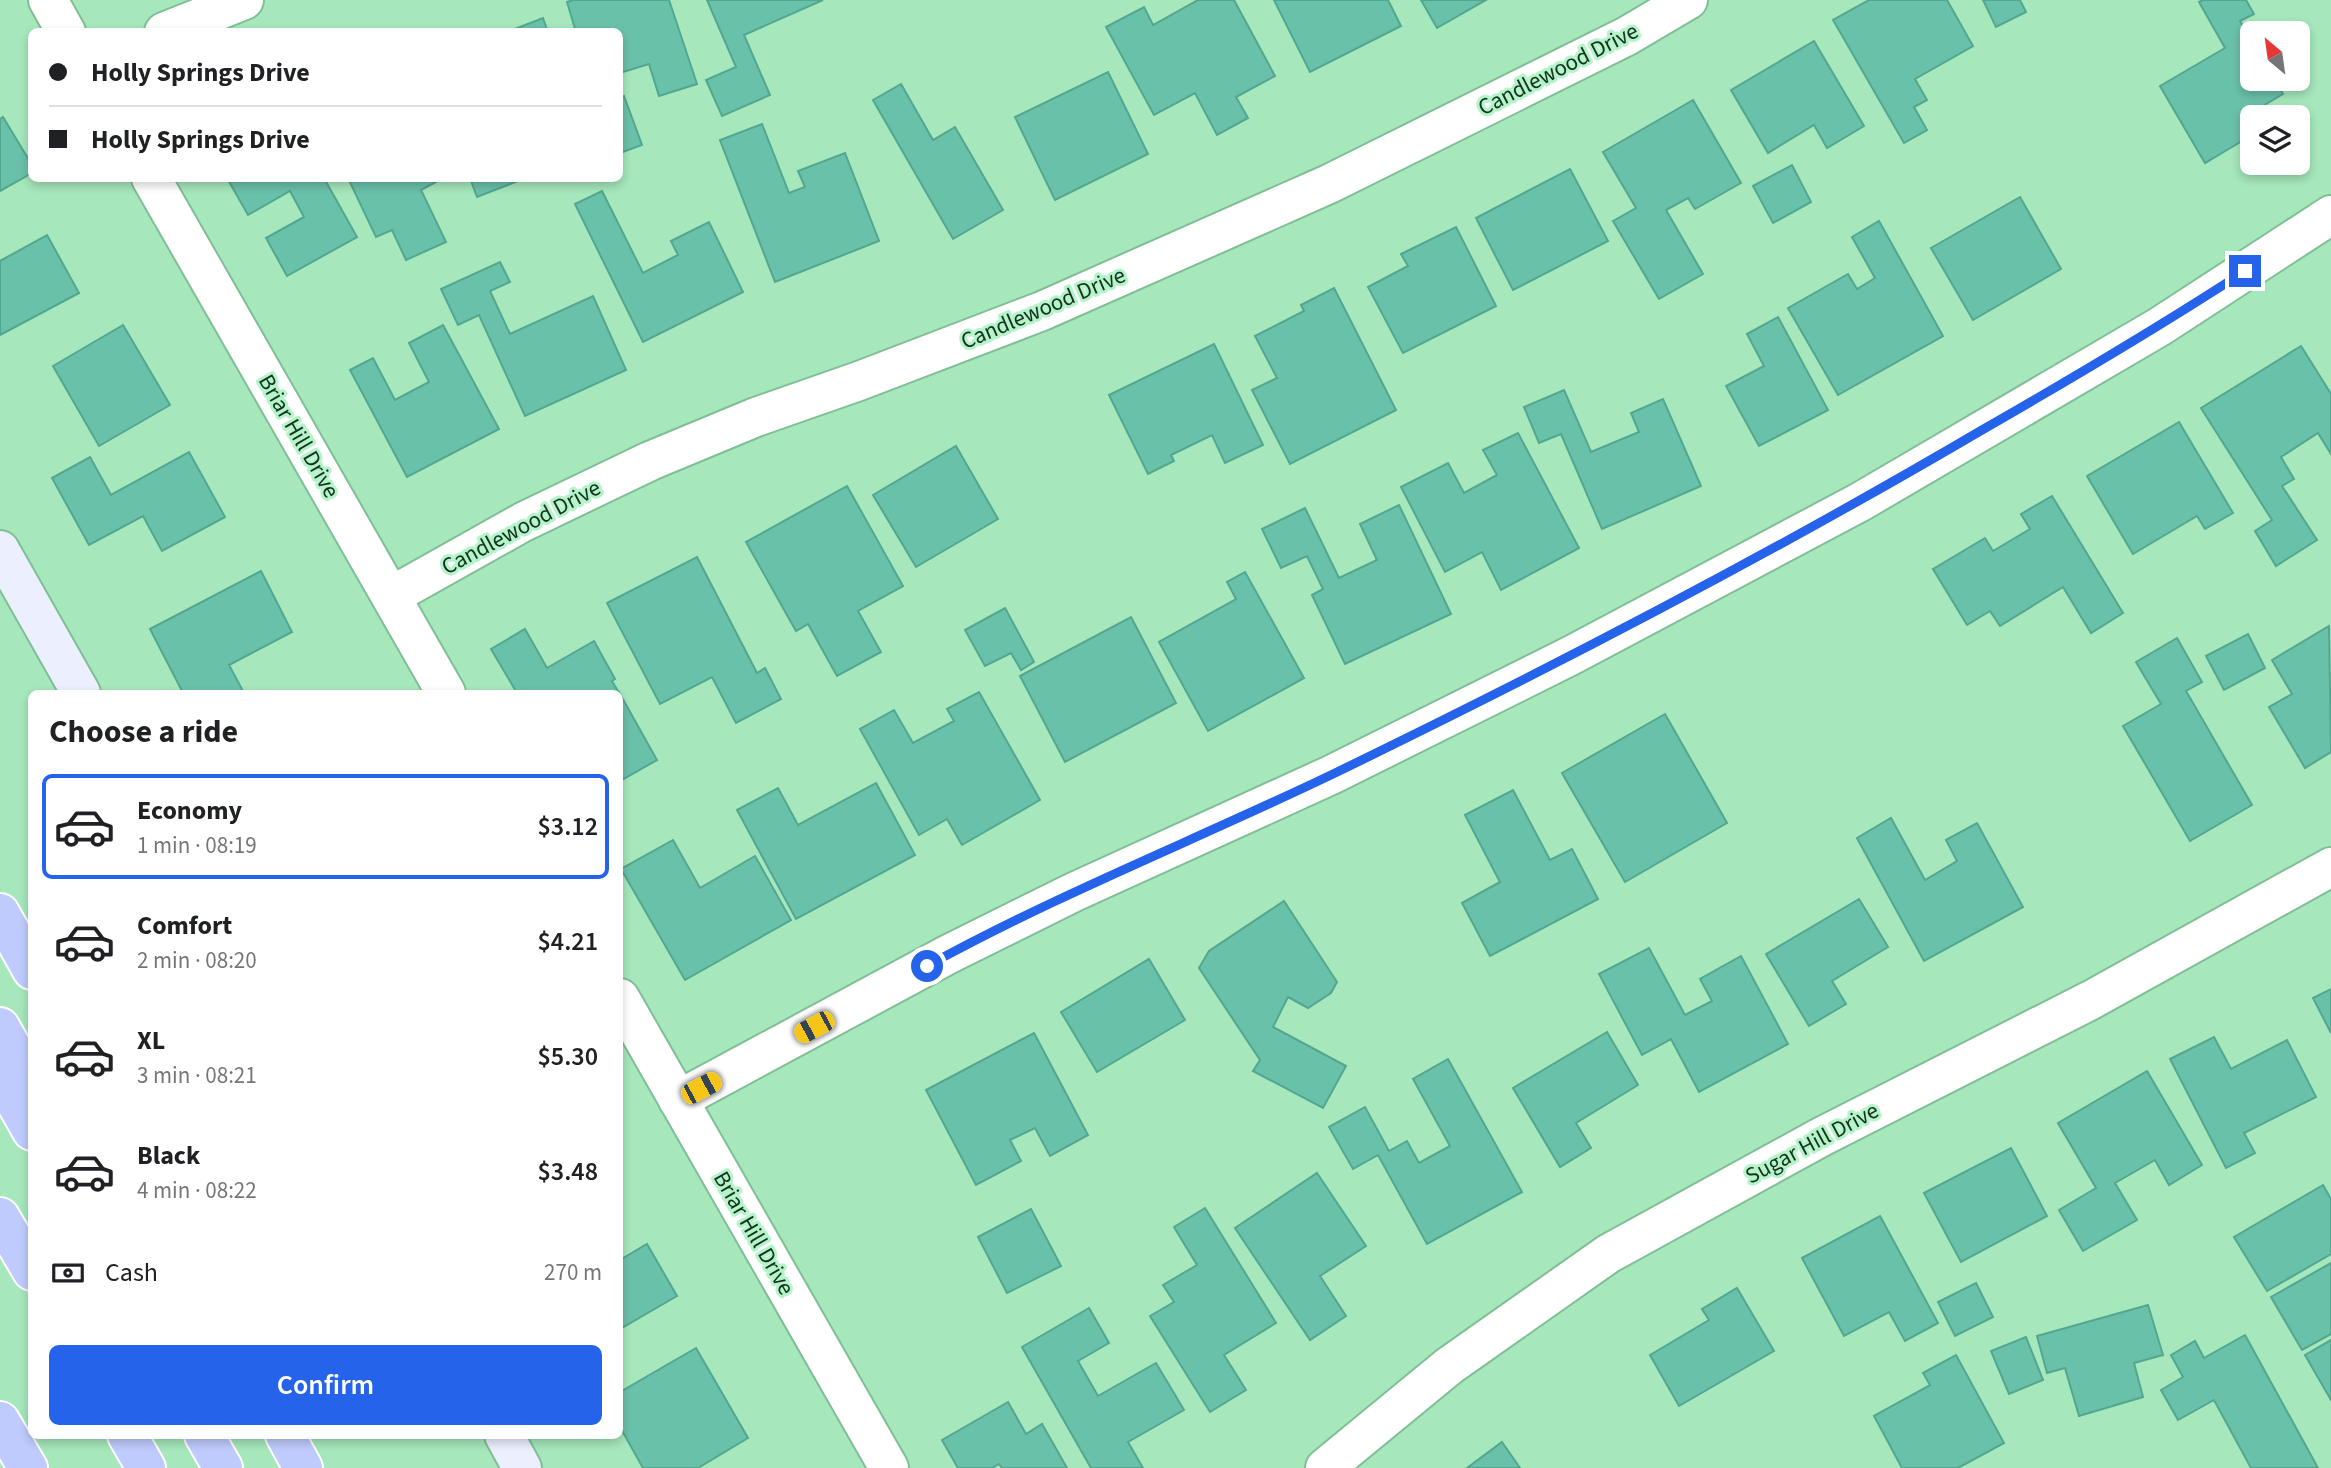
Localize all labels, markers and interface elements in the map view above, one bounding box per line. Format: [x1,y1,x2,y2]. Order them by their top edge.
street label: Candlewood Drive [1472,14,1644,124]
north arrow [2240,21,2310,91]
map controls [2240,21,2310,175]
text: Holly Springs Drive [91,54,310,91]
button: layers [2240,105,2310,175]
text: Holly Springs Drive [91,121,310,158]
route end [2229,255,2261,287]
street label: Candlewood Drive [956,258,1130,358]
street label: Briar Hill Drive [250,368,348,504]
street label: Candlewood Drive [436,471,606,583]
text: Choose a ride [49,709,238,755]
text: Economy [137,792,242,829]
icon: car [53,795,116,858]
text: $3.12 [537,808,598,845]
text: 1 min · 08:19 [137,829,257,862]
text: Comfort [137,907,232,944]
icon: car [53,910,116,973]
text: $4.21 [537,923,598,960]
text: 2 min · 08:20 [137,944,257,977]
route start [911,950,943,982]
car [791,1008,838,1046]
text: XL [137,1022,165,1059]
icon: car [53,1025,116,1088]
text: $5.30 [537,1038,598,1075]
text: 3 min · 08:21 [137,1059,257,1092]
car [678,1069,725,1107]
street label: Sugar Hill Drive [1739,1094,1885,1192]
text: Black [137,1137,200,1174]
icon: car [53,1140,116,1203]
text: $3.48 [537,1153,598,1190]
street label: Briar Hill Drive [705,1165,803,1301]
text: 4 min · 08:22 [137,1174,257,1207]
icon: cash [49,1254,87,1292]
text: Cash [105,1254,158,1291]
text: 270 m [544,1256,602,1289]
button: Confirm [49,1345,602,1425]

